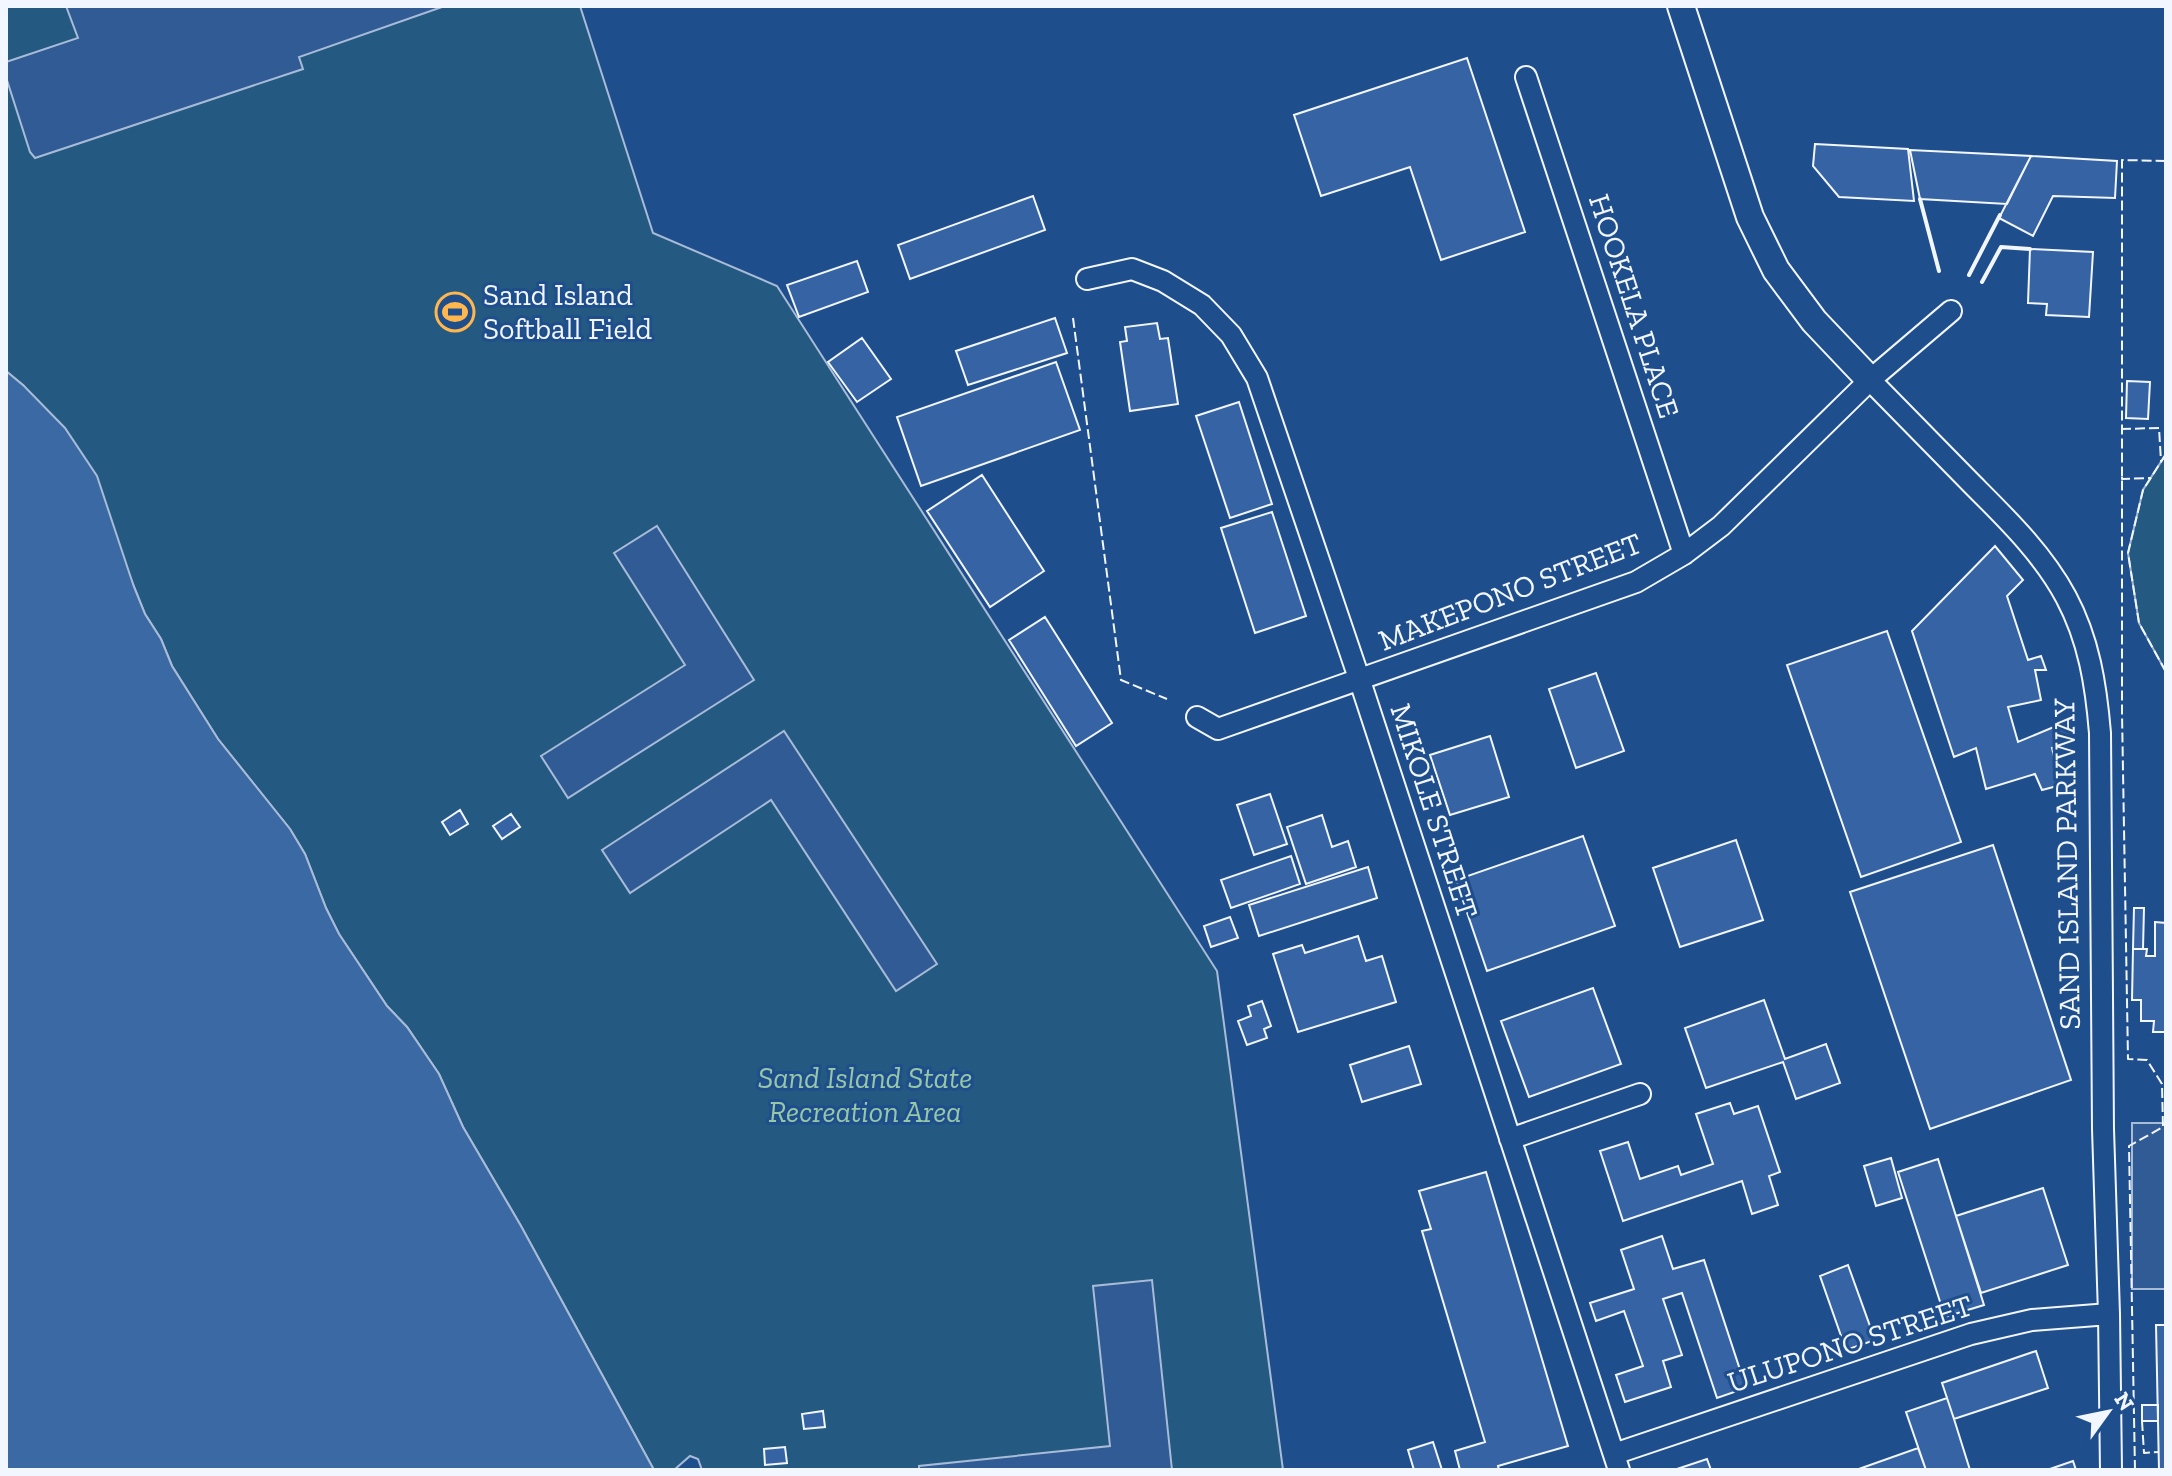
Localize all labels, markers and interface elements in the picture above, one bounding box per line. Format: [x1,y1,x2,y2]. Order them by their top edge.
street label: HOOKELA PLACE [1581,190,1687,422]
place label: Sand Island Softball Field [483,277,653,347]
sports icon: Sand Island Softball Field [434,291,476,333]
street label: MAKEPONO STREET [1373,525,1647,659]
street label: SAND ISLAND PARKWAY [2046,697,2088,1030]
street label: MIKOLE STREET [1382,699,1486,923]
park label: Sand Island State Recreation Area [758,1060,972,1130]
street label: ULUPONO STREET [1723,1287,1977,1401]
north arrow [2068,1372,2148,1452]
text: N [2108,1387,2140,1416]

